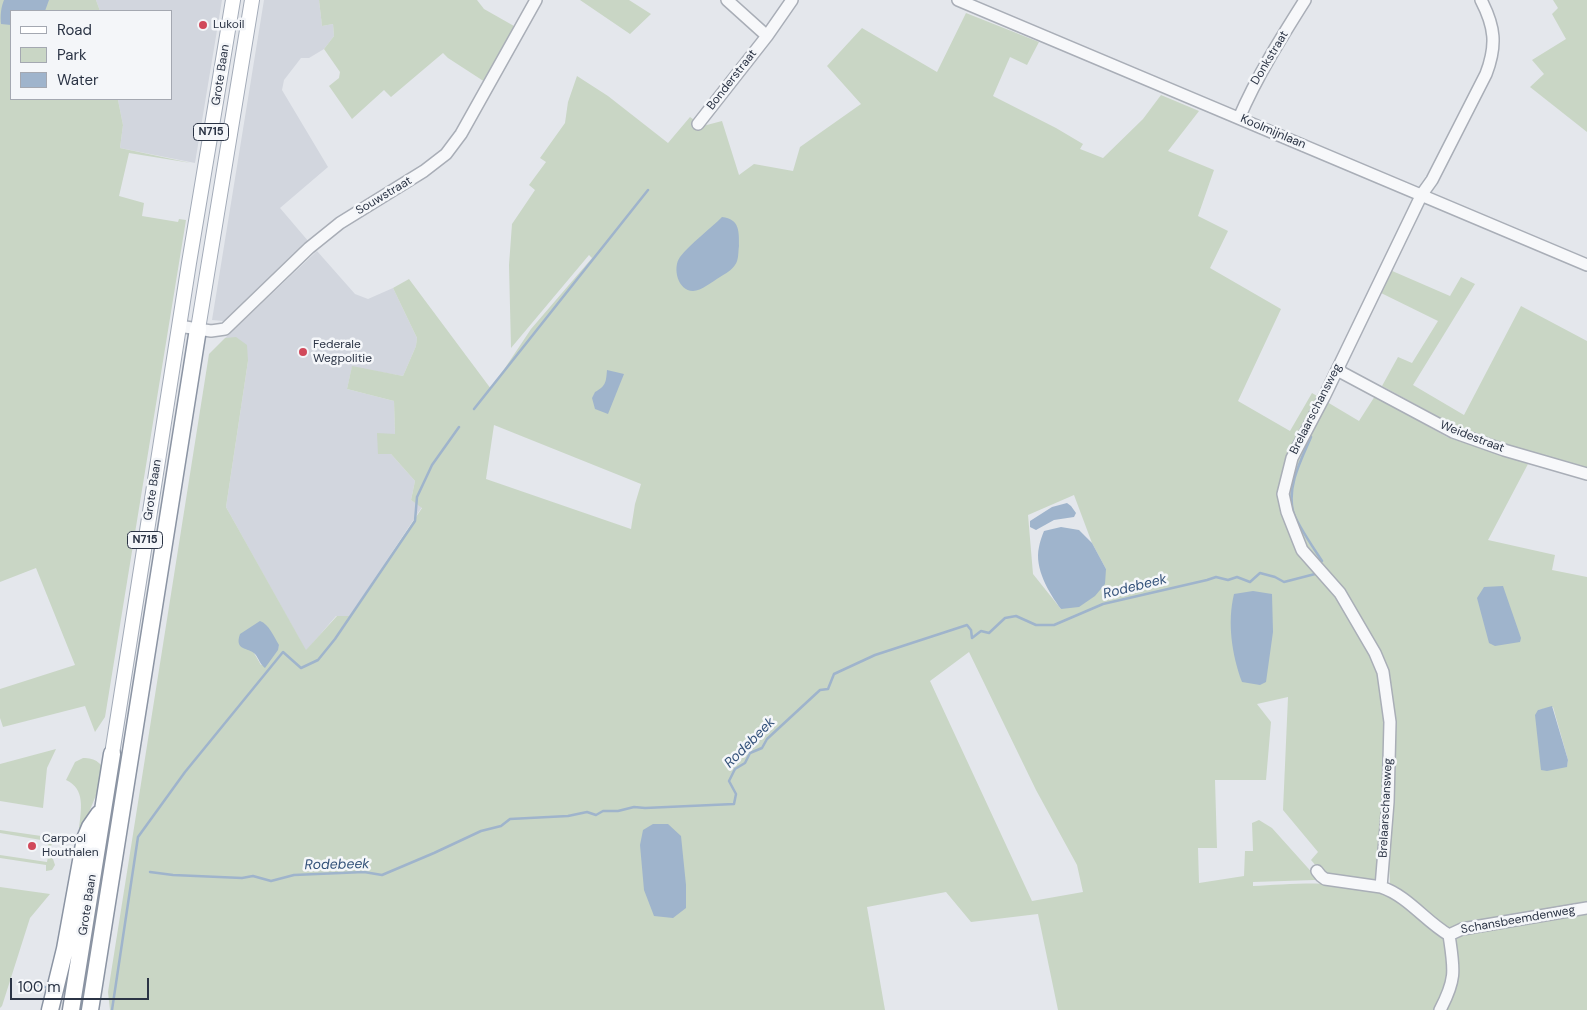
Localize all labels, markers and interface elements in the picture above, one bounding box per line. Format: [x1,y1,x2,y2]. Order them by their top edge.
legend [10,10,172,100]
place label: Lukoil [213,18,244,32]
marker: Lukoil [197,19,209,31]
text: Road [57,20,92,40]
street label: Donkstraat [1248,28,1292,88]
street label: Grote Baan [209,43,233,107]
text: Park [57,45,87,65]
street label: Bonderstraat [704,47,760,113]
text: Water [57,70,98,90]
street label: Koolmijnlaan [1238,112,1308,152]
road number: N715 [194,124,228,140]
street label: Souwstraat [353,174,415,218]
place label: Federale Wegpolitie [313,338,372,366]
marker: Federale Wegpolitie [297,346,309,358]
street label: Brelaarschansweg [1287,361,1345,457]
street label: Weidestraat [1438,418,1506,456]
street label: Grote Baan [141,458,165,522]
road number: N715 [128,532,162,548]
water label: Rodebeek [1101,571,1169,603]
water label: Rodebeek [721,714,779,772]
street label: Brelaarschansweg [1376,758,1396,858]
place label: Carpool Houthalen [42,832,99,860]
marker: Carpool Houthalen [26,840,38,852]
water label: Rodebeek [304,856,370,874]
street label: Grote Baan [76,873,100,937]
street label: Schansbeemdenweg [1460,903,1576,937]
scale bar [12,968,151,1000]
text: 100 m [18,977,61,997]

